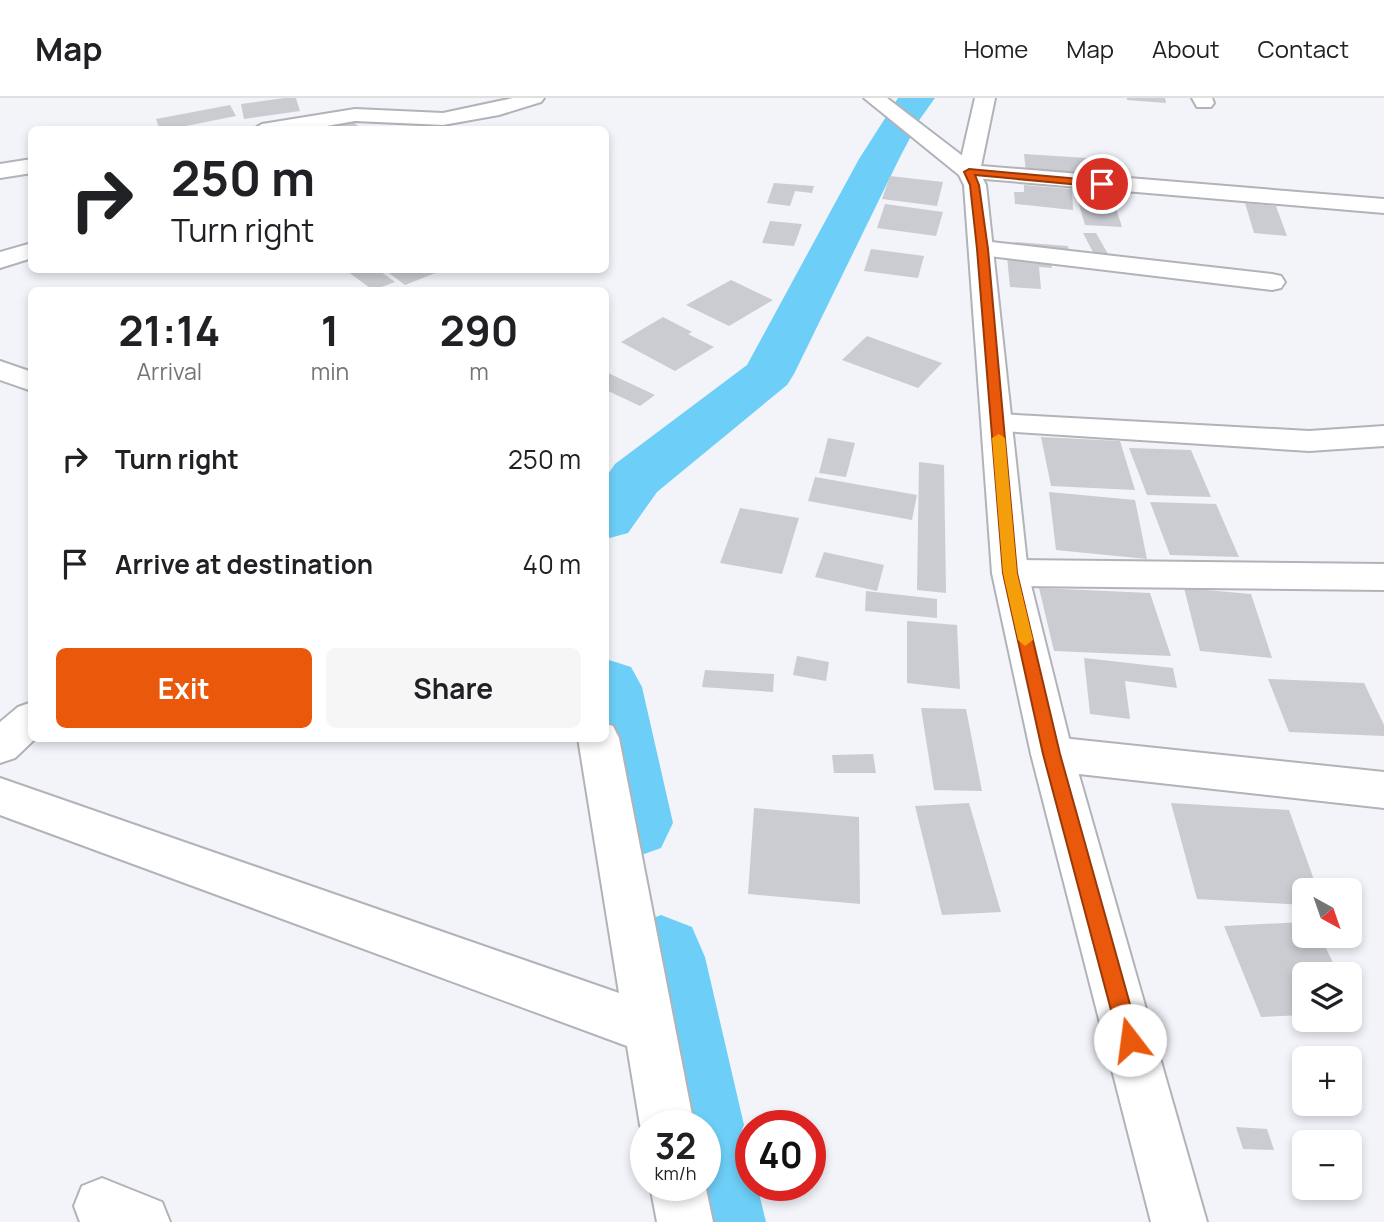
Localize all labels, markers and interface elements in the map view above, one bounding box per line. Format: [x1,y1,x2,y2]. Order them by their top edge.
text: Map [35,26,103,71]
text: Home [963,32,1028,65]
text: Map [1066,32,1114,65]
text: About [1152,32,1220,65]
text: Contact [1258,32,1349,65]
text: 250 m [171,144,315,211]
icon: right [56,154,147,245]
pin [1072,154,1132,214]
icon: arrive [1083,165,1121,203]
text: Turn right [171,208,314,252]
text: 21:14 [118,301,220,359]
text: 1 [321,301,339,359]
text: 290 [440,301,519,359]
text: Arrival [137,355,202,387]
text: min [311,355,349,387]
text: m [469,355,489,387]
icon: right [56,440,94,478]
text: Turn right [115,441,239,477]
text: 250 m [508,441,581,477]
icon: arrive [56,545,94,583]
text: Arrive at destination [115,546,373,582]
text: 40 m [523,546,581,582]
button: Exit [56,648,312,728]
button: Share [326,648,581,728]
north arrow [1292,878,1362,948]
map controls [1292,878,1362,1200]
button: layers [1292,962,1362,1032]
position arrow [1093,1003,1167,1077]
button: + [1292,1046,1362,1116]
speed limit sign: 40 [735,1110,826,1201]
text: 32 [655,1122,696,1170]
button: − [1292,1130,1362,1200]
text: km/h [655,1161,696,1185]

